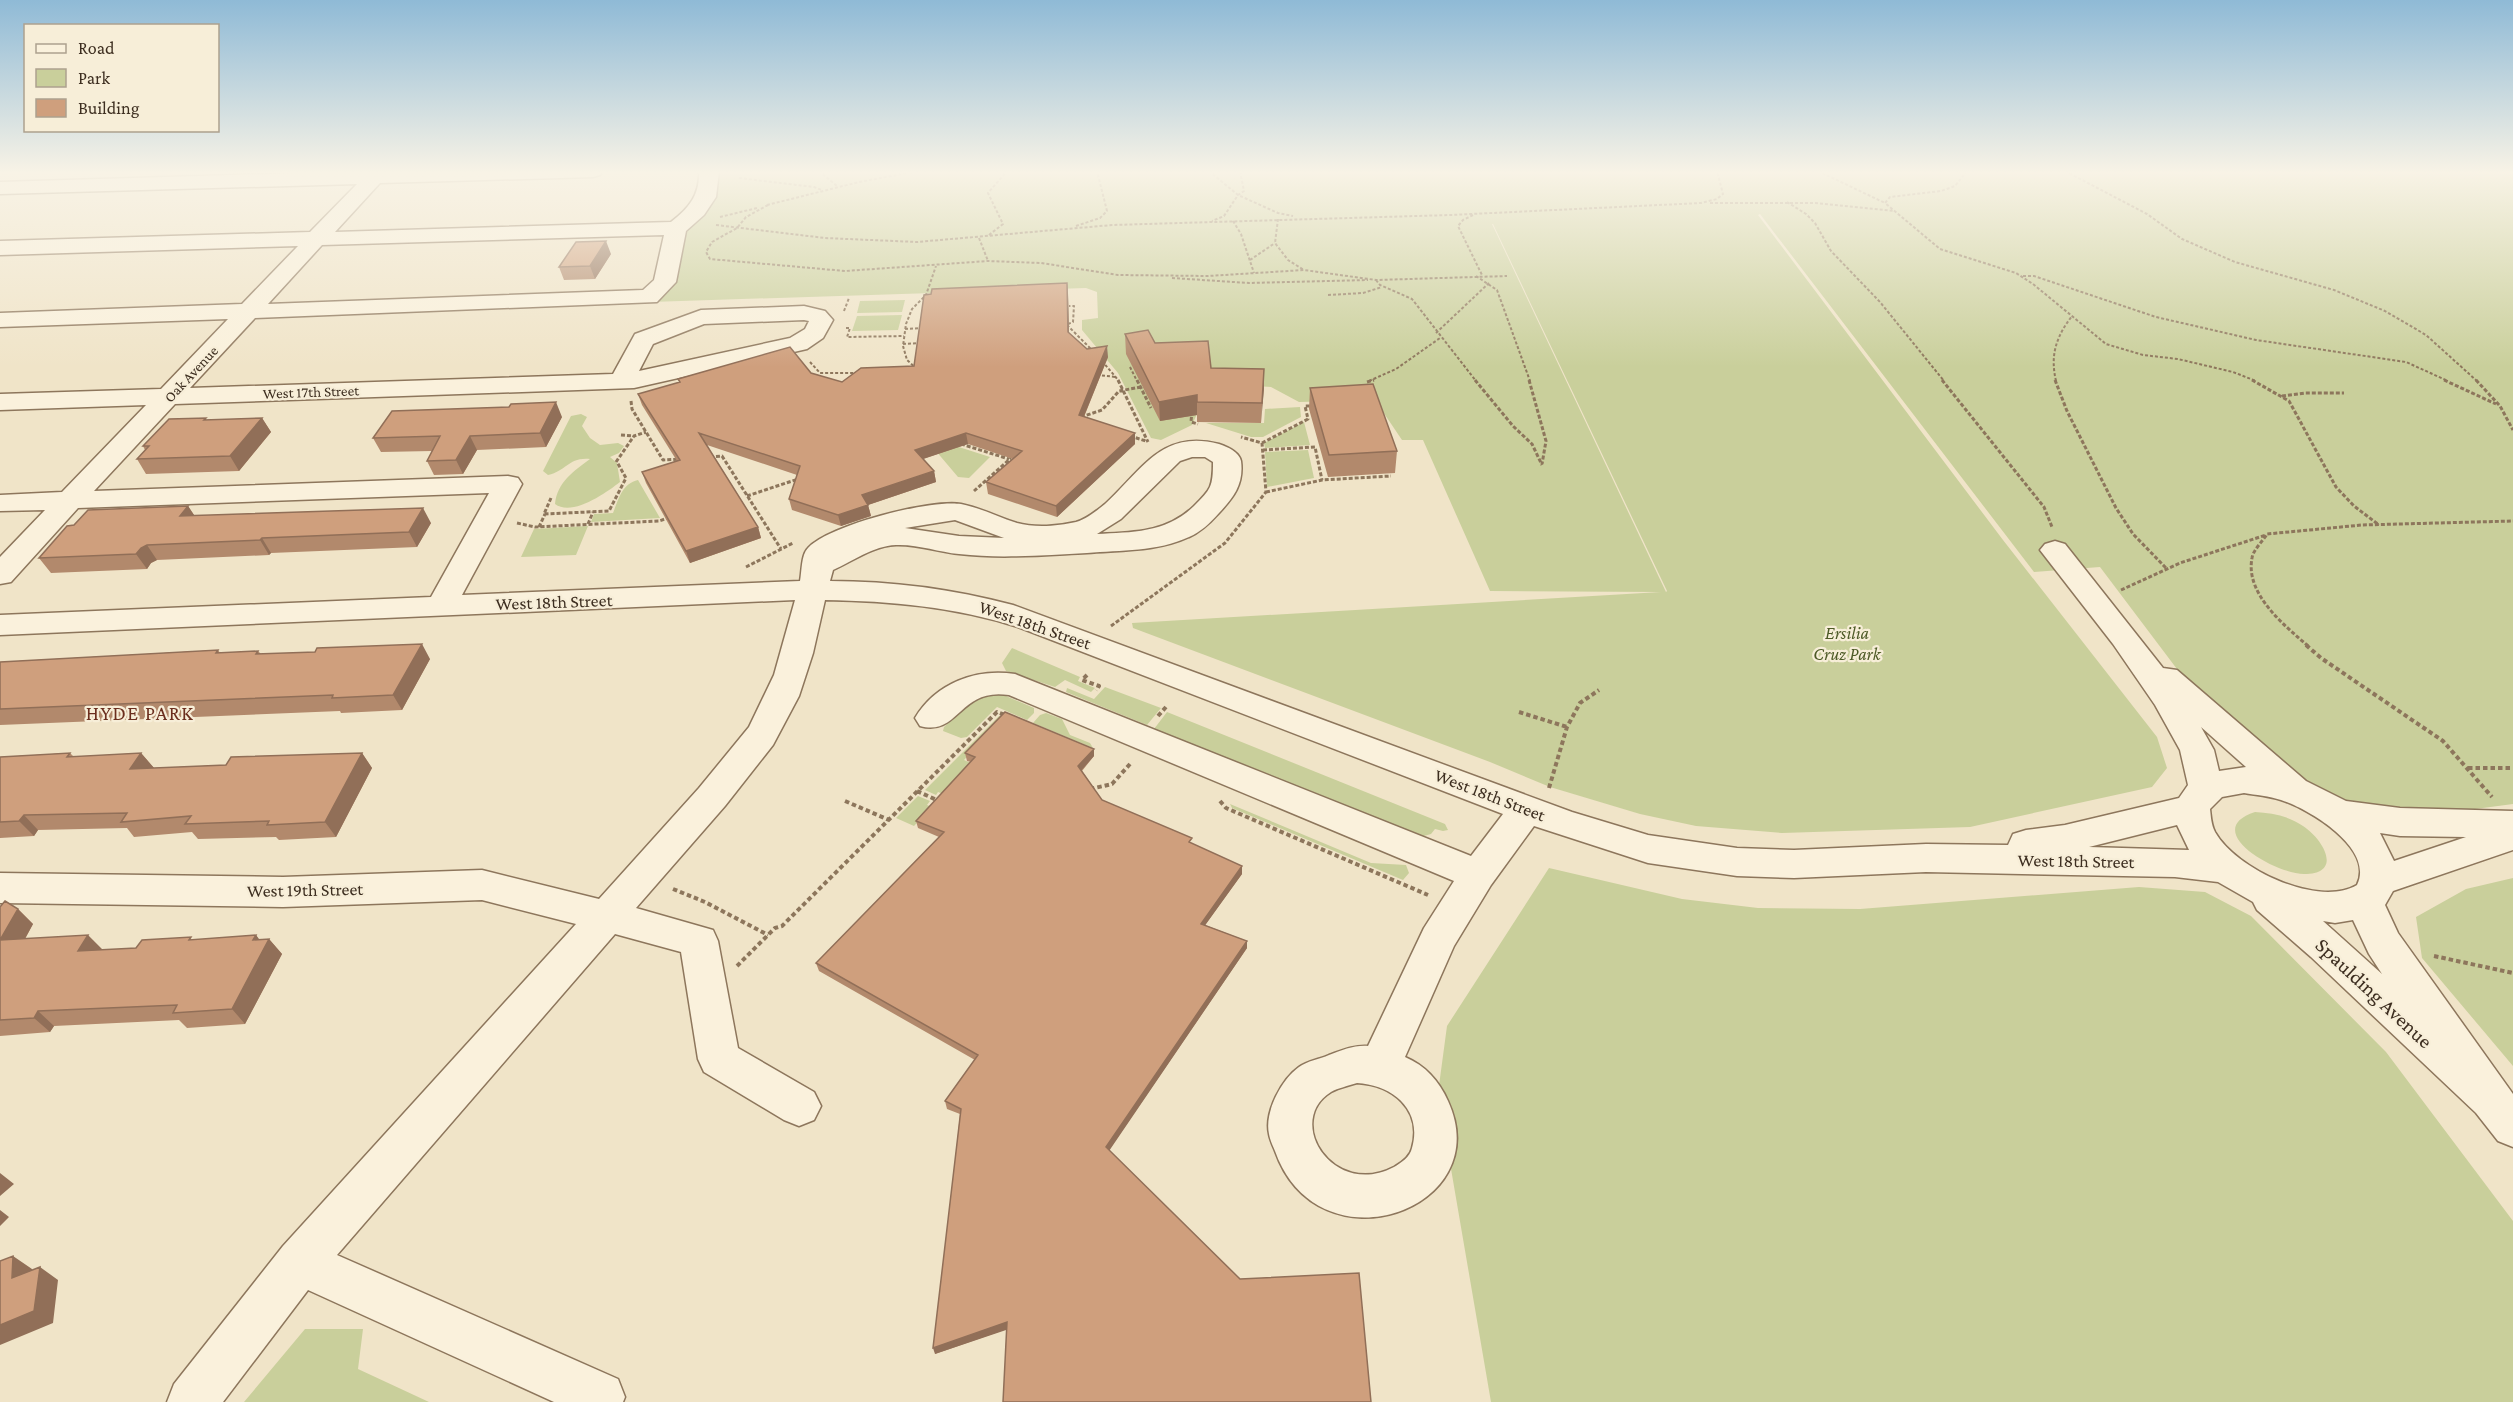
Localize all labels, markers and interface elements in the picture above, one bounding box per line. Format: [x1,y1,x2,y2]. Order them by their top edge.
legend [24,24,219,132]
text: Road [78,38,115,58]
text: Park [78,68,110,88]
text: Building [78,98,140,118]
street label: Oak Avenue [161,342,221,405]
street label: West 17th Street [263,382,360,402]
street label: West 18th Street [495,590,614,614]
street label: West 18th Street [977,597,1094,654]
park label: Ersilia Cruz Park [1813,623,1882,664]
district label: HYDE PARK [86,702,194,724]
street label: West 18th Street [1432,765,1549,826]
street label: West 18th Street [2017,850,2136,872]
street label: West 19th Street [247,879,364,901]
street label: Spaulding Avenue [2311,933,2437,1053]

